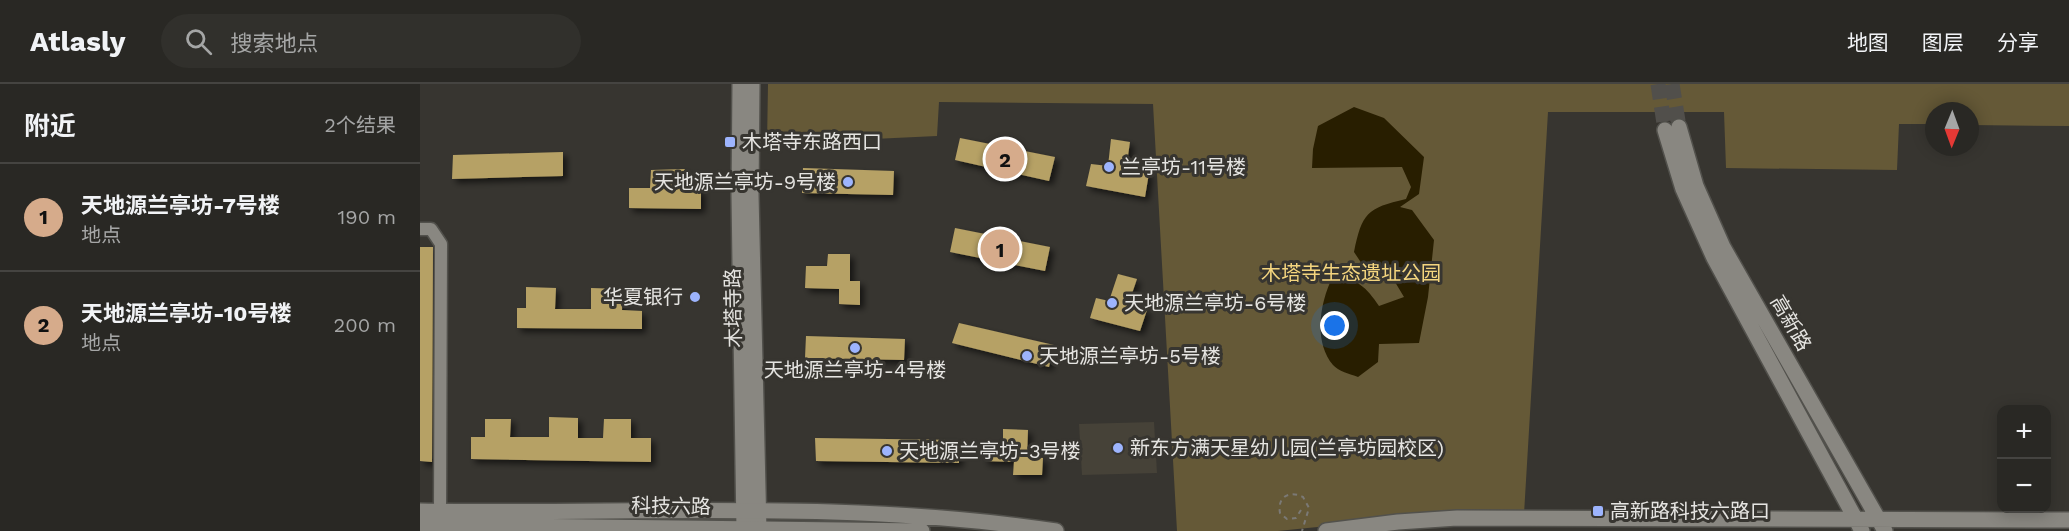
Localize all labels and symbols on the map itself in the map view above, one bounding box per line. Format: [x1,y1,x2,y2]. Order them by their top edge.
north arrow [1925,102,1979,156]
place label: 木塔寺东路西口 [742,130,882,154]
marker: 木塔寺东路西口 [723,135,737,149]
pin: 2 [986,136,1024,182]
place label: 兰亭坊-11号楼 [1121,155,1246,179]
marker: 兰亭坊-11号楼 [1102,160,1116,174]
place label: 天地源兰亭坊-9号楼 [654,170,836,194]
marker: 天地源兰亭坊-9号楼 [841,175,855,189]
pin: 1 [980,226,1020,272]
park label: 木塔寺生态遗址公园 [1261,261,1441,285]
street label: 木塔寺路 [720,268,746,348]
place label: 华夏银行 [603,285,683,309]
marker: 华夏银行 [688,290,702,304]
place label: 天地源兰亭坊-6号楼 [1124,291,1306,315]
street label: 高新路 [1766,291,1816,355]
marker: 天地源兰亭坊-6号楼 [1105,296,1119,310]
your location [1320,311,1349,340]
marker: 天地源兰亭坊-4号楼 [848,341,862,355]
place label: 天地源兰亭坊-5号楼 [1039,344,1221,368]
marker: 天地源兰亭坊-5号楼 [1020,349,1034,363]
place label: 天地源兰亭坊-4号楼 [764,358,946,382]
place label: 新东方满天星幼儿园(兰亭坊园校区) [1130,436,1444,460]
place label: 天地源兰亭坊-3号楼 [899,439,1081,463]
marker: 新东方满天星幼儿园(兰亭坊园校区) [1111,441,1125,455]
marker: 天地源兰亭坊-3号楼 [880,444,894,458]
street label: 科技六路 [631,493,711,519]
place label: 高新路科技六路口 [1610,499,1770,523]
marker: 高新路科技六路口 [1591,504,1605,518]

